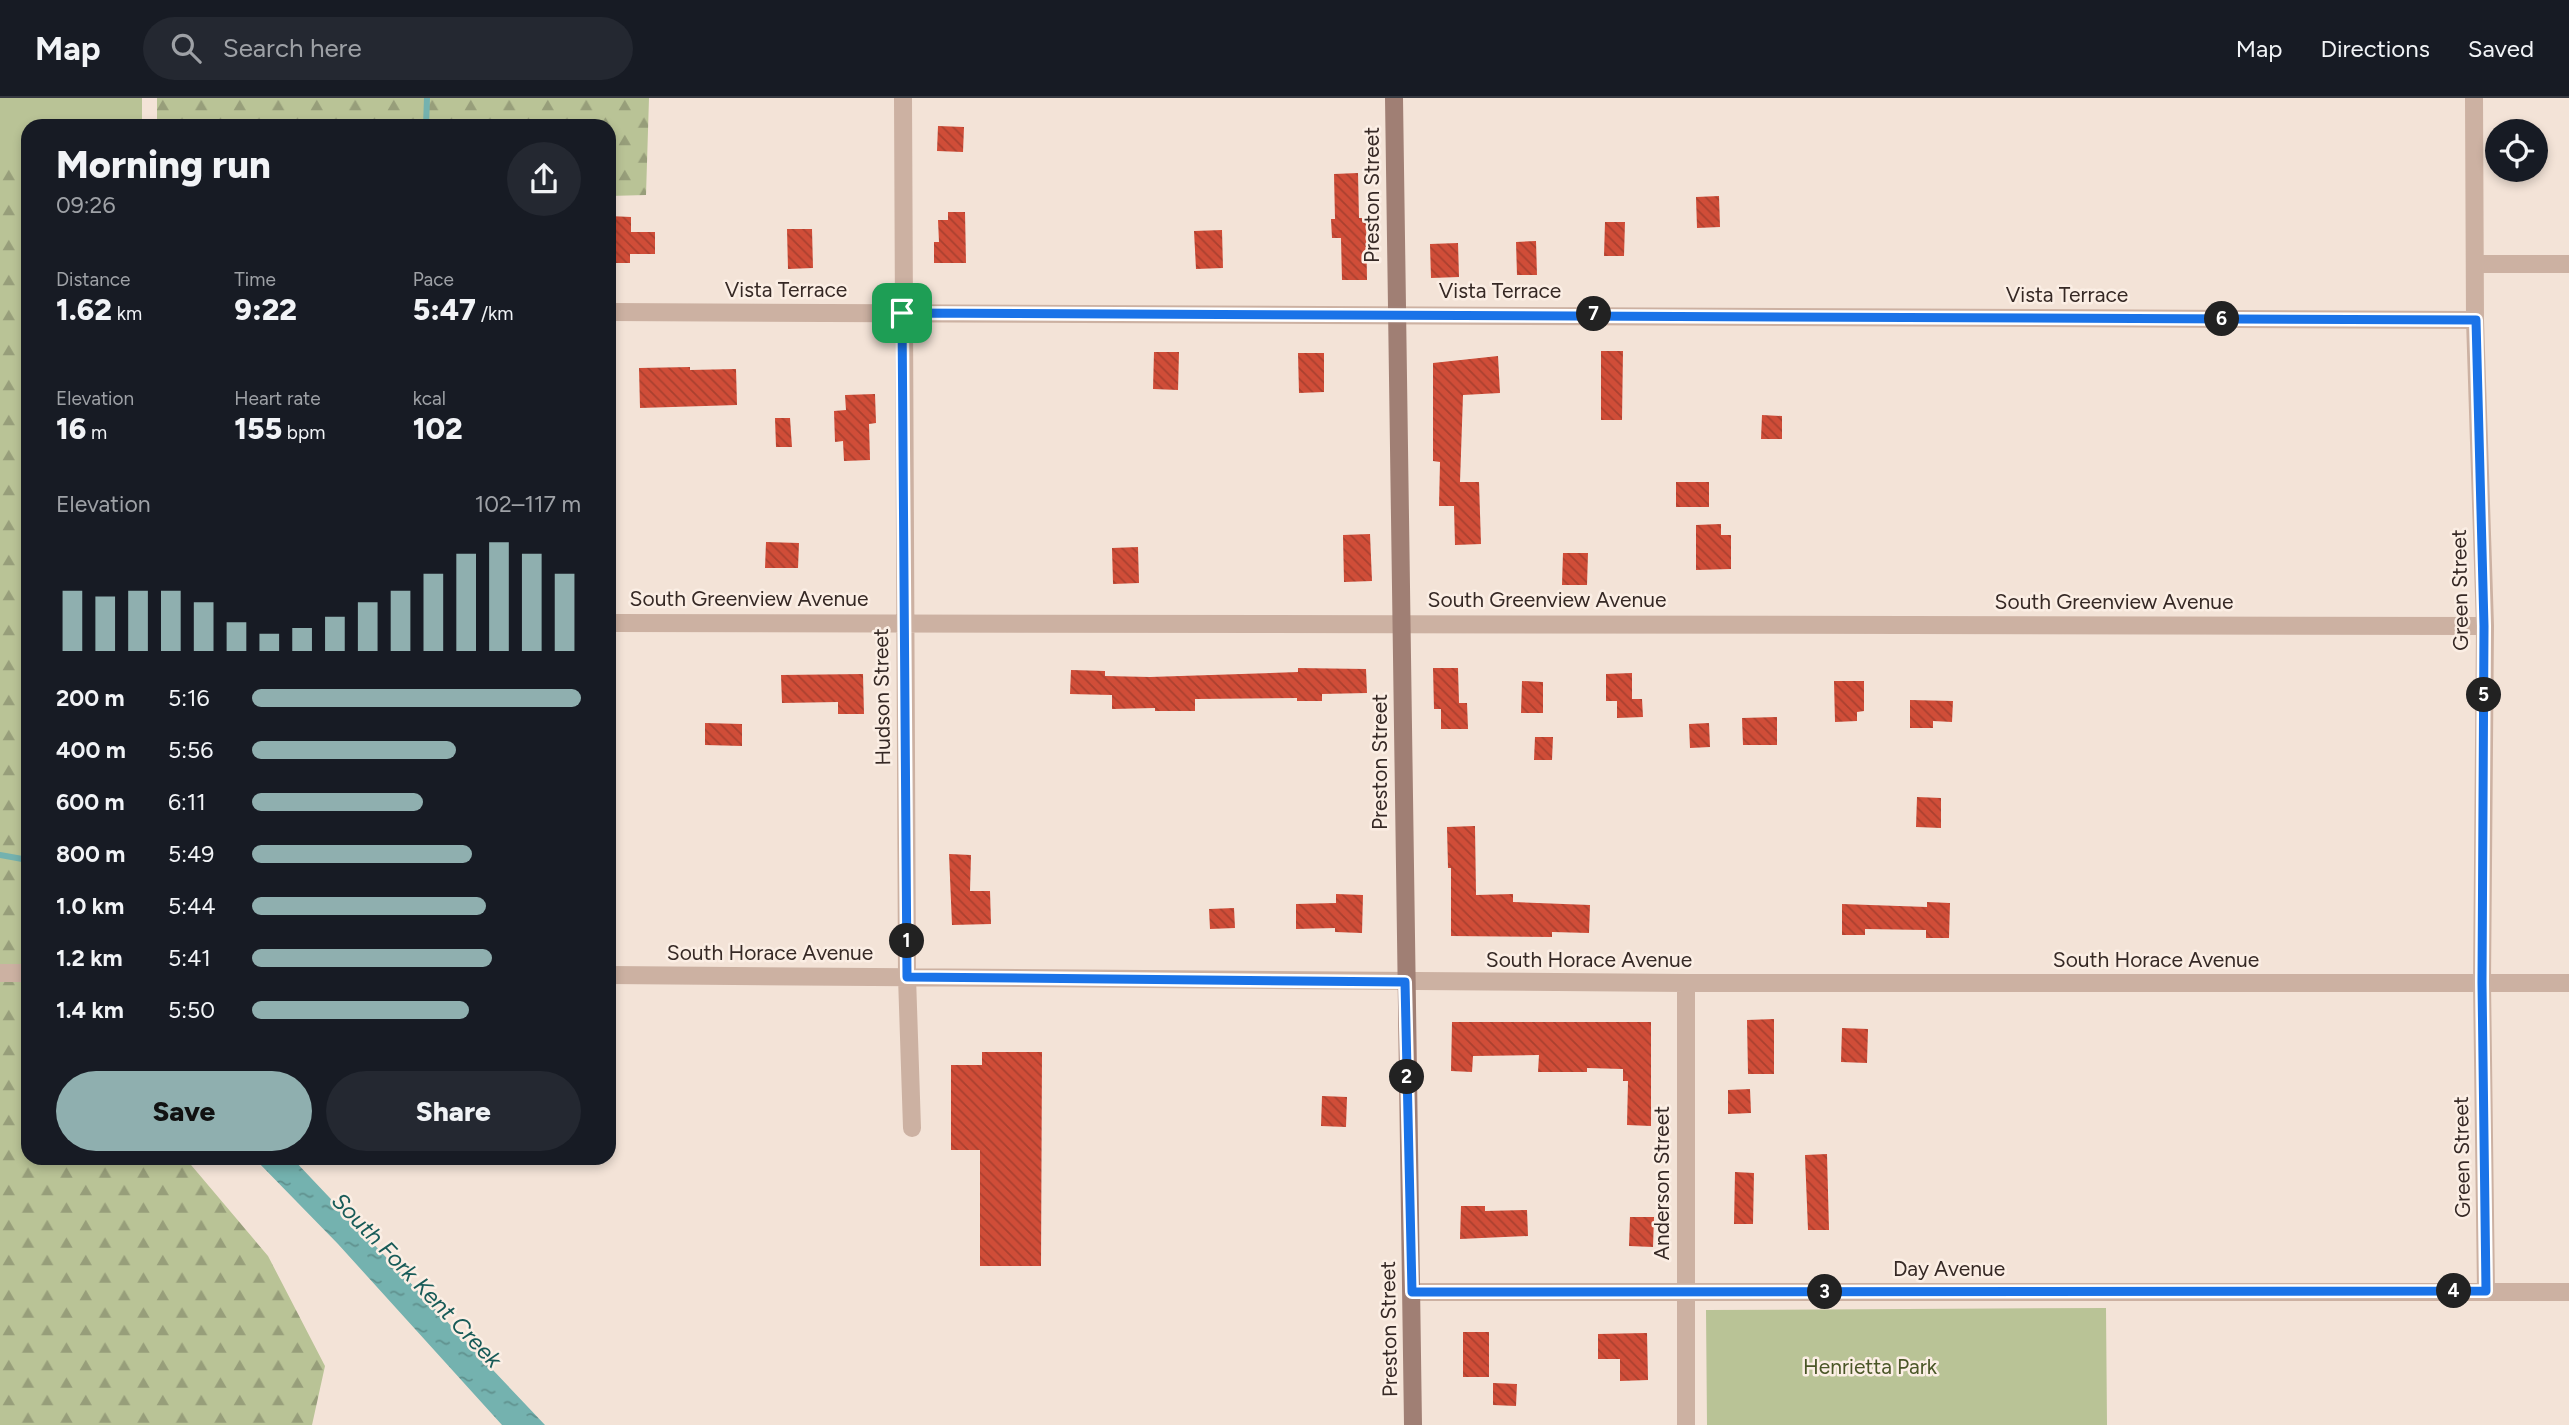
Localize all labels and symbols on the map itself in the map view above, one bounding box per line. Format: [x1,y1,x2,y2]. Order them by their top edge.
street label: Preston Street [1359,127,1384,263]
street label: Vista Terrace [725,277,847,302]
street label: Vista Terrace [1439,278,1561,303]
street label: Vista Terrace [2006,282,2128,307]
pin [872,283,932,343]
pin: 7 [1576,296,1612,332]
pin: 6 [2204,302,2240,336]
street label: Green Street [2446,529,2473,651]
street label: South Greenview Avenue [630,586,868,611]
street label: South Greenview Avenue [1428,587,1666,612]
street label: South Greenview Avenue [1995,589,2233,614]
street label: Hudson Street [868,628,895,766]
pin: 5 [2466,678,2502,712]
street label: Preston Street [1367,694,1392,830]
pin: 1 [890,924,925,958]
street label: South Horace Avenue [667,940,873,965]
street label: South Horace Avenue [1486,947,1692,972]
street label: South Horace Avenue [2053,947,2259,972]
pin: 2 [1390,1060,1424,1094]
street label: Green Street [2448,1096,2475,1218]
street label: Anderson Street [1649,1106,1674,1260]
water label: South Fork Kent Creek [326,1187,508,1374]
street label: Day Avenue [1893,1256,2005,1281]
street label: Preston Street [1375,1261,1402,1397]
pin: 3 [1808,1274,1842,1310]
pin: 4 [2436,1274,2472,1308]
park label: Henrietta Park [1803,1354,1938,1379]

